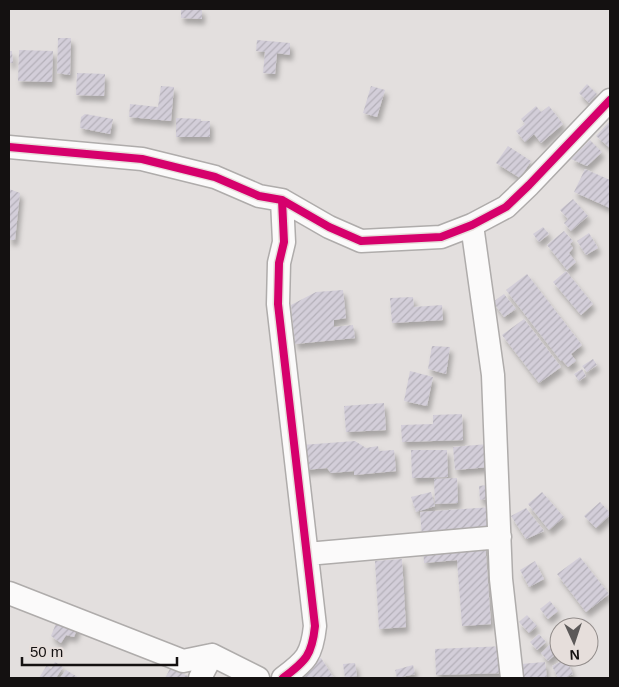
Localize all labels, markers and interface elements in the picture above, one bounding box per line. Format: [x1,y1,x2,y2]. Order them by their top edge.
north arrow [549,617,599,667]
scale bar [22,634,178,666]
text: 50 m [30,643,63,660]
text: N [569,647,580,663]

